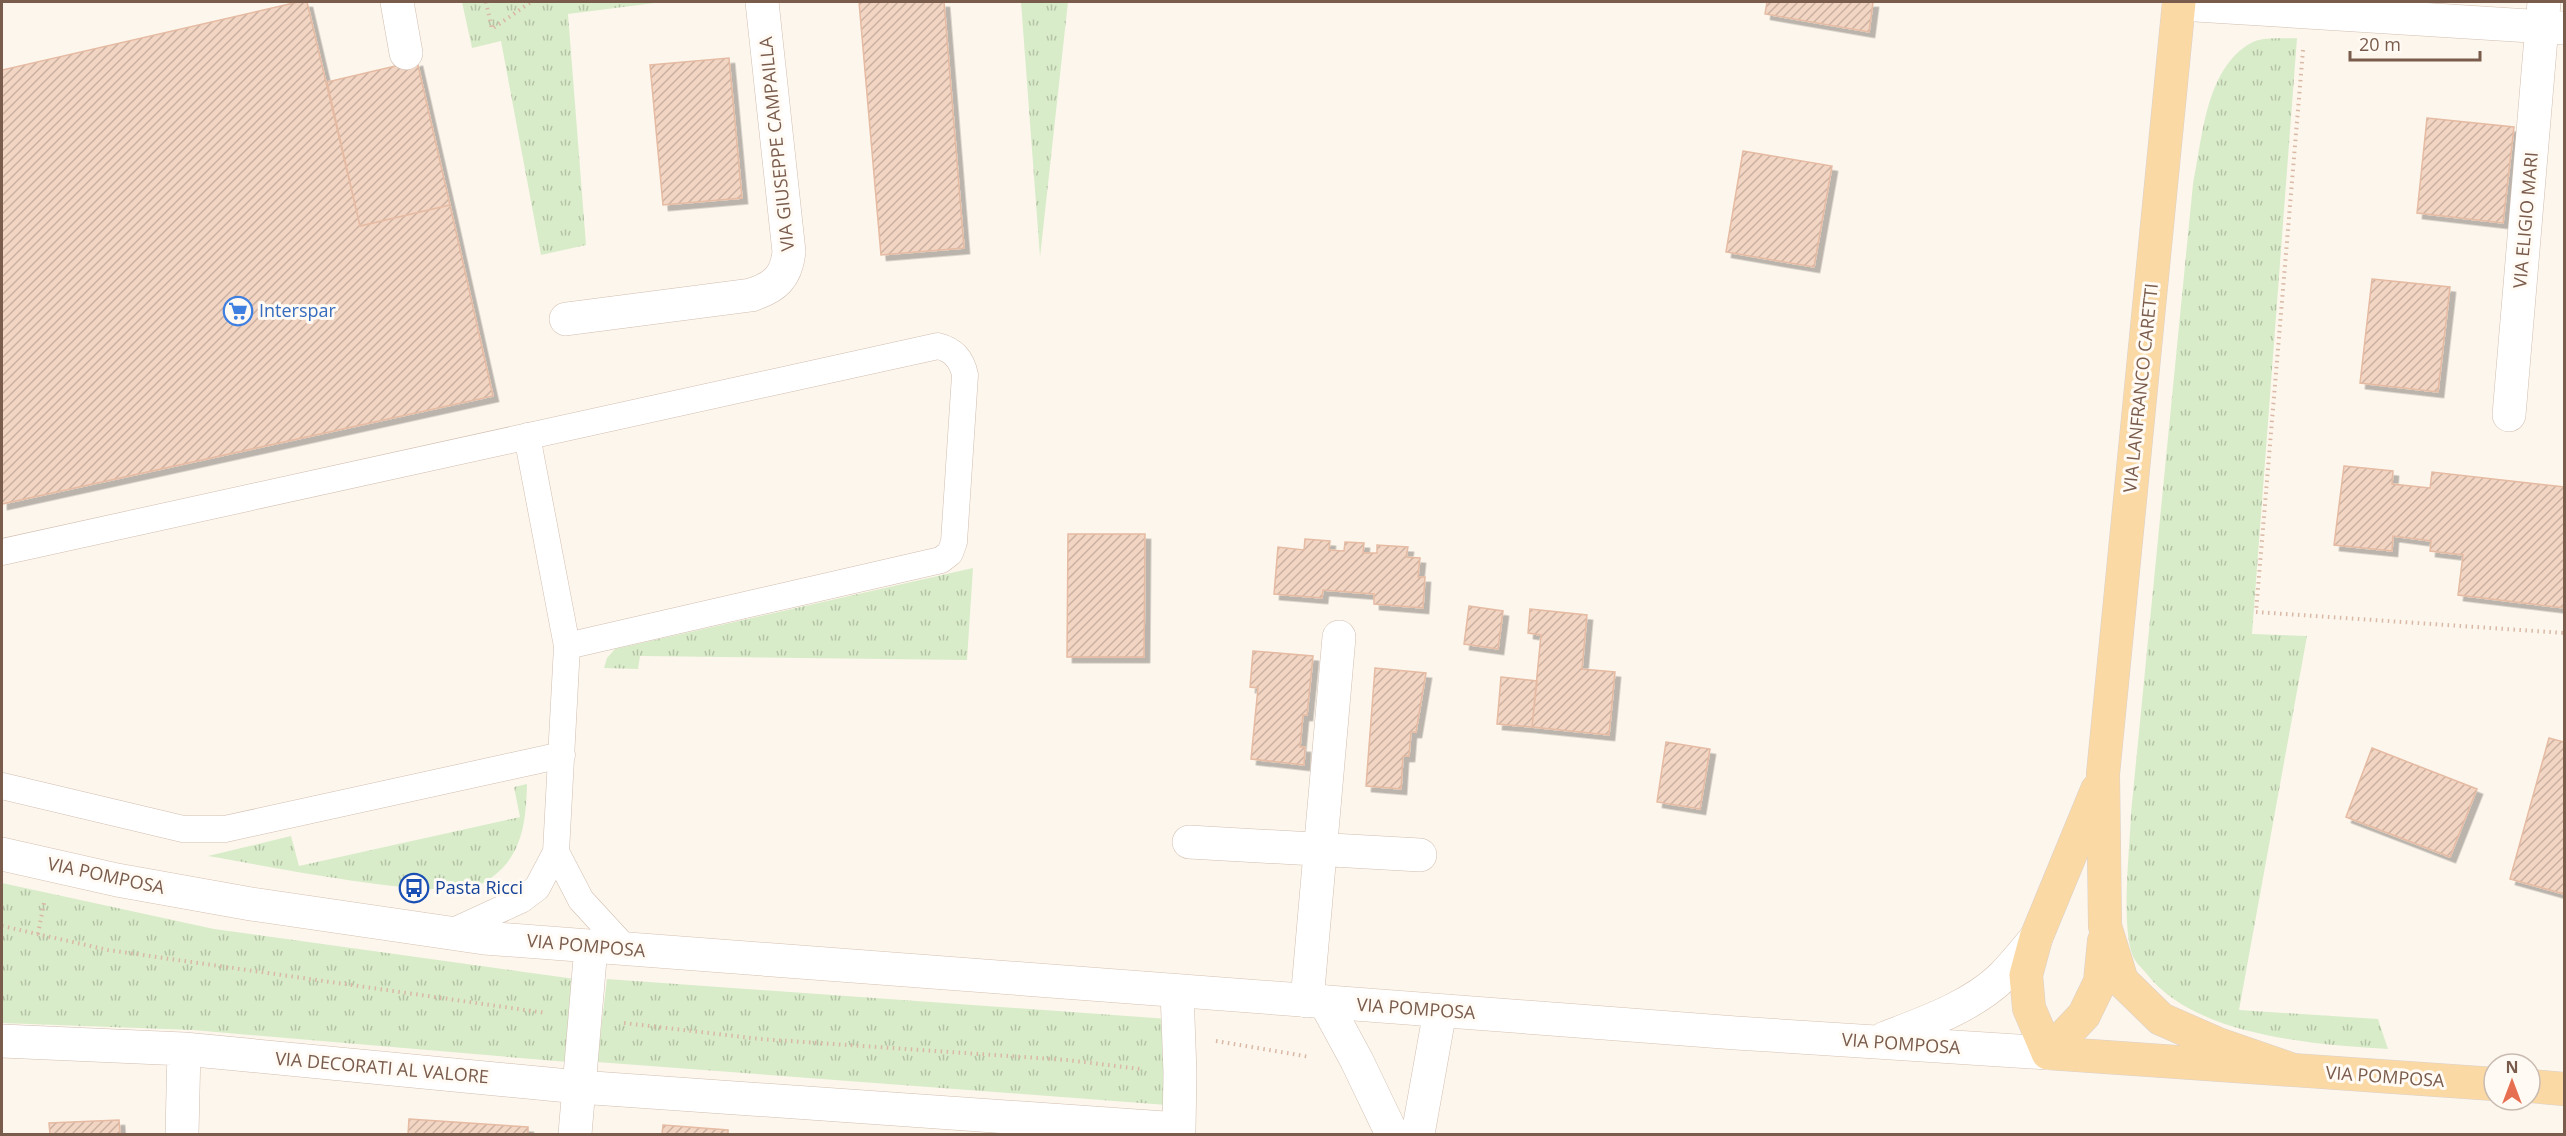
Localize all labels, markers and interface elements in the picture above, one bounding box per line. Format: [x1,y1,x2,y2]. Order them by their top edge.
scale bar [2350,24,2480,62]
text: 20 m [2359,32,2401,56]
street label: VIA GIUSEPPE CAMPAILLA [753,35,799,253]
street label: VIA ELIGIO MARI [2507,151,2543,289]
street label: VIA LANFRANCO CARETTI [2117,282,2163,494]
supermarket icon: Interspar [222,295,254,327]
place label: Interspar [259,298,337,322]
street label: VIA POMPOSA [46,851,167,899]
bus stop icon: Pasta Ricci [398,872,430,904]
place label: Pasta Ricci [435,875,523,899]
street label: VIA POMPOSA [526,928,647,962]
street label: VIA POMPOSA [1356,992,1477,1024]
street label: VIA POMPOSA [1841,1027,1962,1059]
street label: VIA DECORATI AL VALORE [274,1046,490,1088]
north arrow [2482,1052,2542,1112]
text: N [2505,1056,2519,1078]
street label: VIA POMPOSA [2325,1060,2446,1092]

